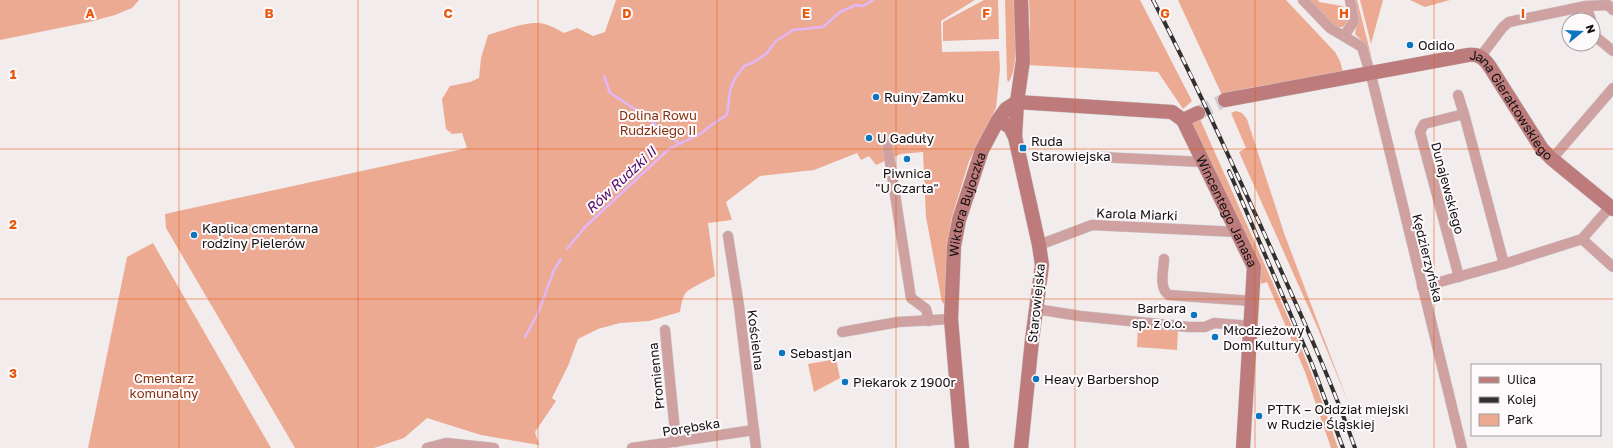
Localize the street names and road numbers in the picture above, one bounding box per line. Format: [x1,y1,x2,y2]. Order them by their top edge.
street label: Jana Gierałtowskiego [1469,47,1557,164]
street label: Dunajewskiego [1428,140,1468,236]
street label: Wiktora Bujoczka [946,150,989,257]
street label: Wincentego Janasa [1193,152,1261,270]
street label: Karola Miarki [1096,205,1178,223]
street label: Kędzierzyńska [1409,212,1447,304]
street label: Starowiejska [1024,263,1048,343]
street label: Kościelna [744,309,768,371]
street label: Promienna [645,342,667,410]
street label: Porębska [661,415,721,439]

